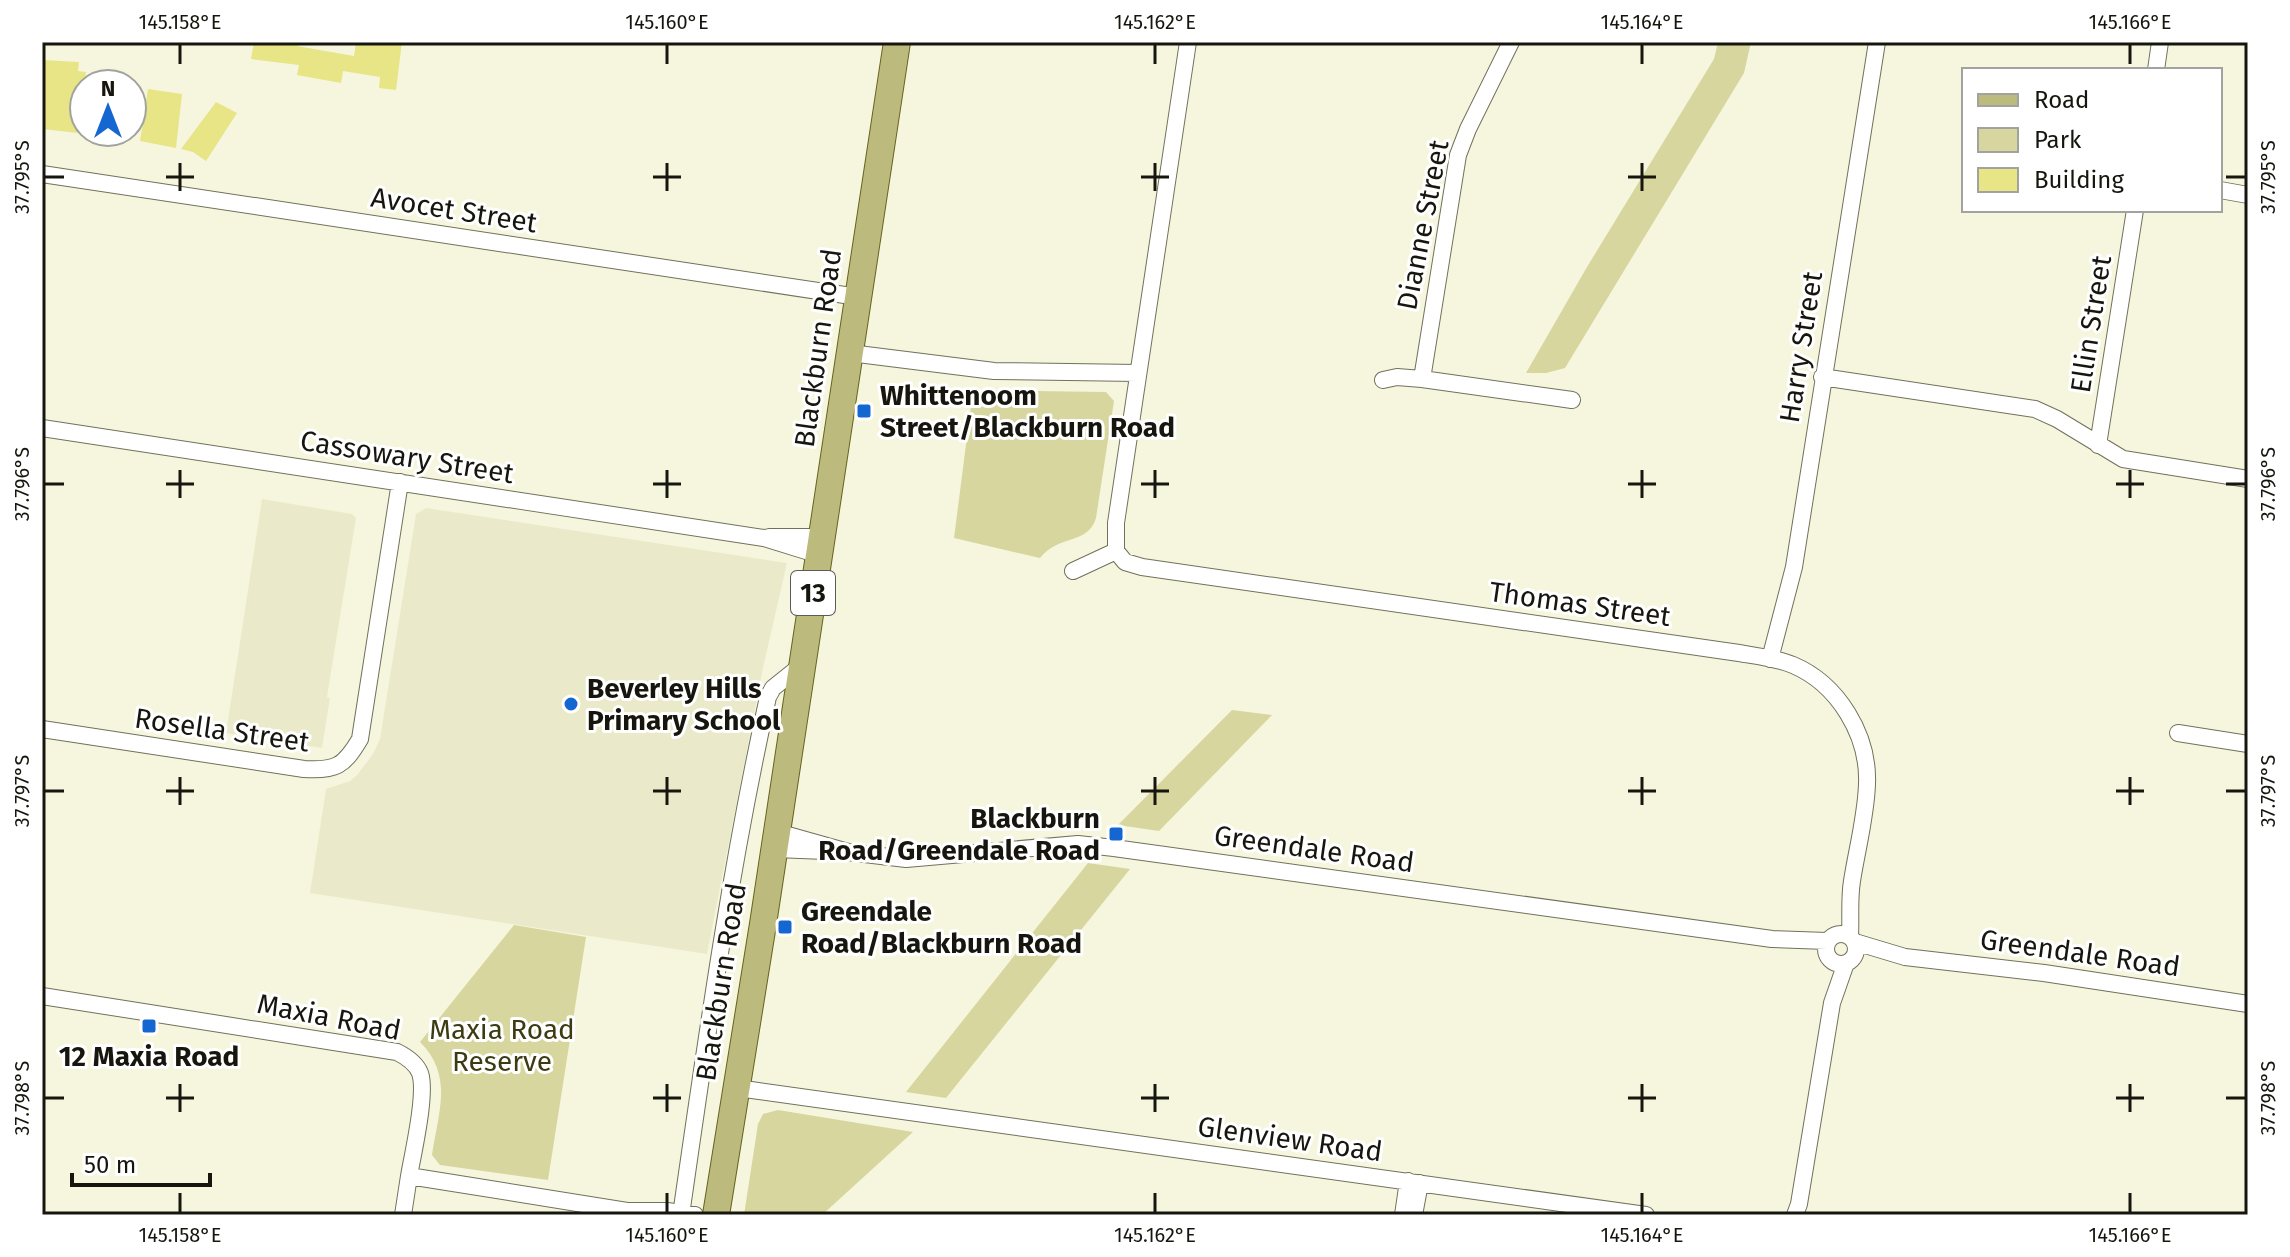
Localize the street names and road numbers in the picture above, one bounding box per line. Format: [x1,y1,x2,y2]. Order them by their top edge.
street label: Dianne Street [1390,136,1456,313]
street label: Avocet Street [369,181,540,240]
street label: Blackburn Road [788,247,848,449]
street label: Ellin Street [2064,252,2118,395]
street label: Harry Street [1773,268,1829,425]
street label: Cassowary Street [298,424,517,490]
road number: 13 [791,571,835,615]
street label: Thomas Street [1487,575,1674,633]
street label: Rosella Street [133,701,312,759]
street label: Greendale Road [1212,819,1416,879]
street label: Blackburn Road [689,881,753,1083]
street label: Greendale Road [1978,923,2182,983]
street label: Maxia Road [254,987,404,1047]
street label: Glenview Road [1196,1110,1384,1168]

